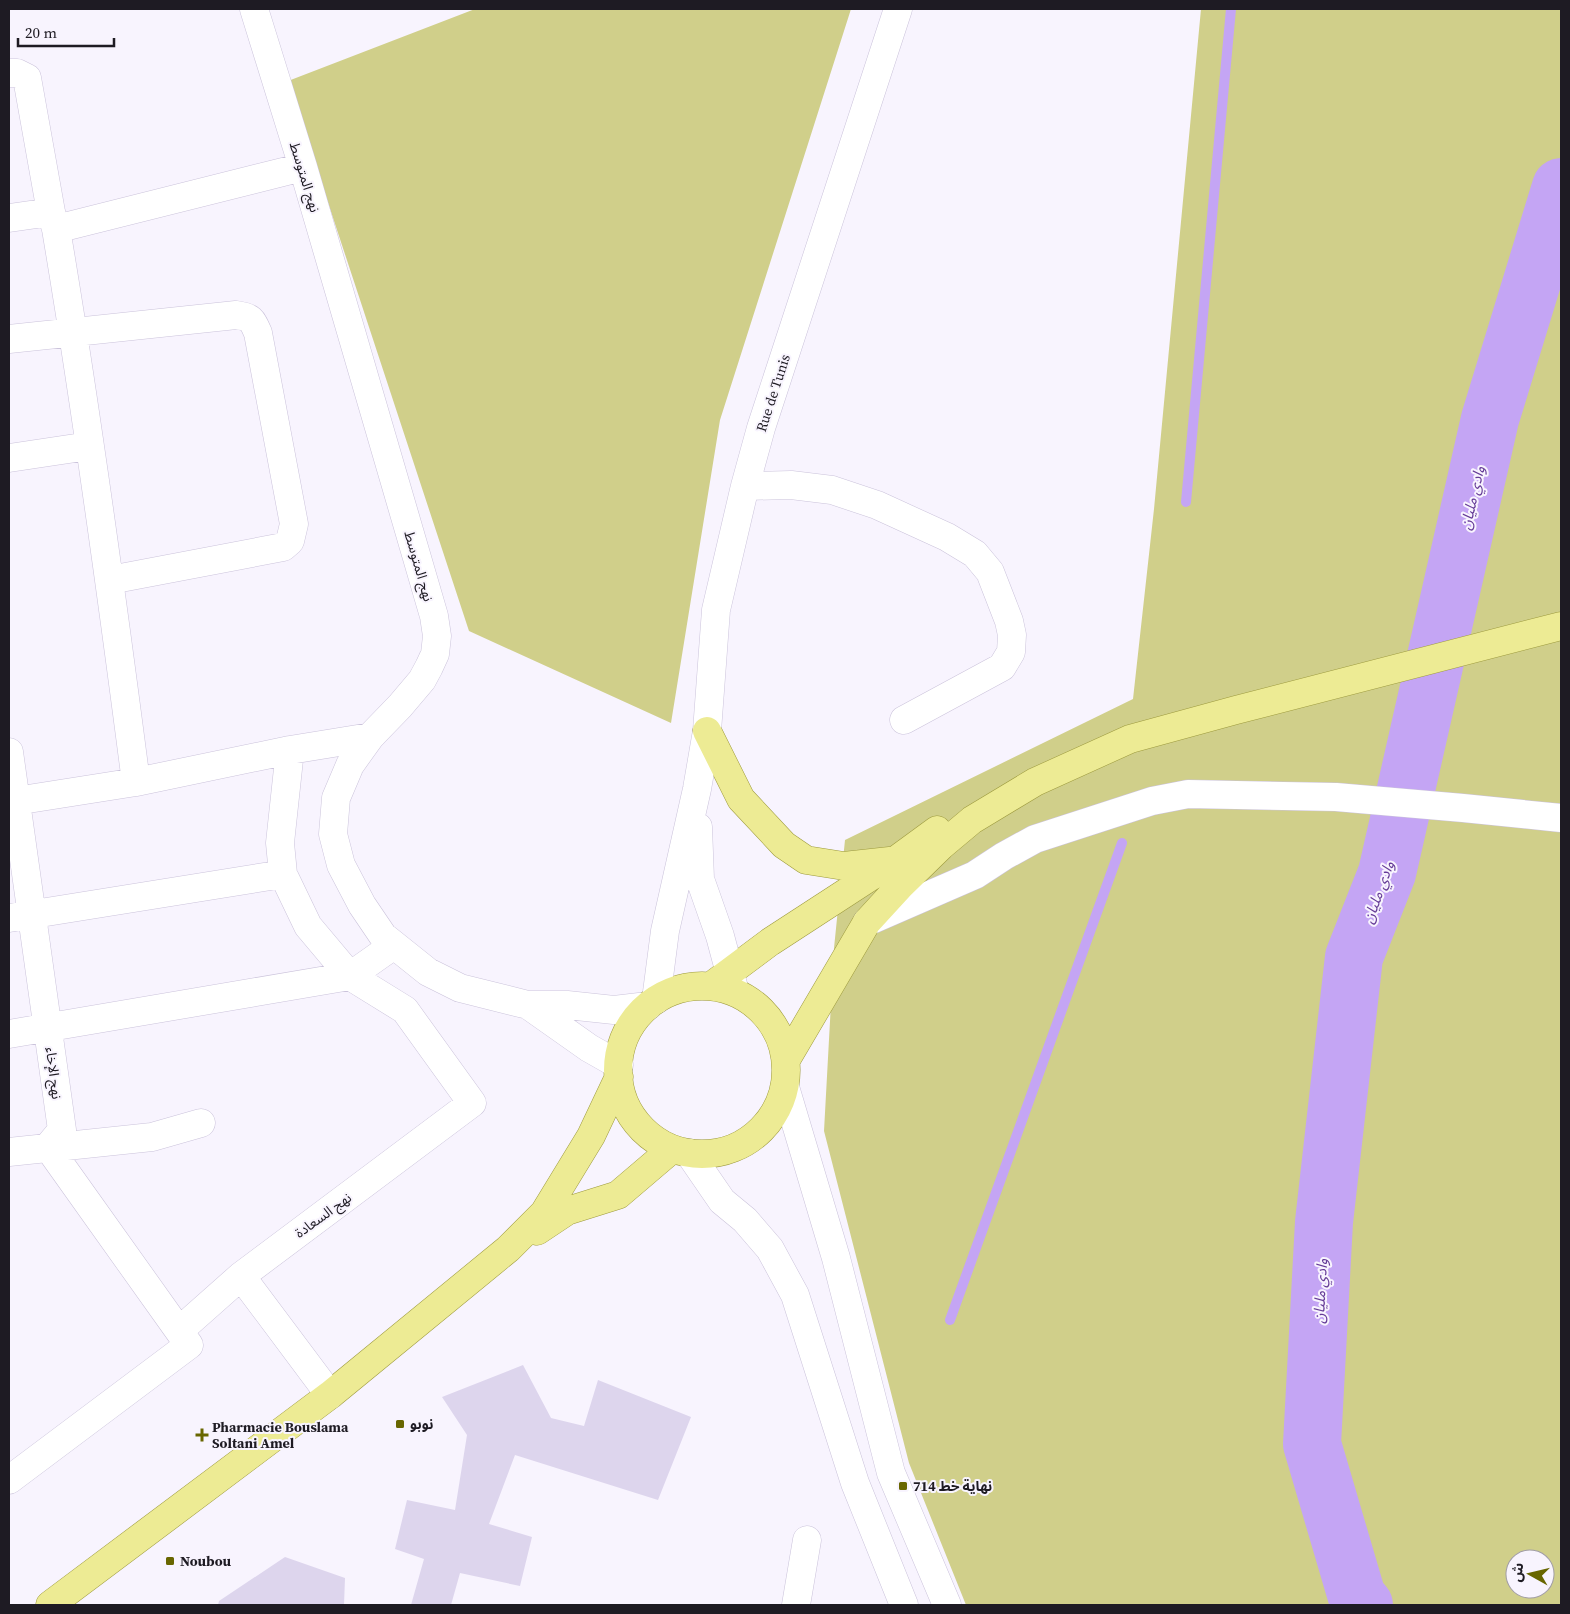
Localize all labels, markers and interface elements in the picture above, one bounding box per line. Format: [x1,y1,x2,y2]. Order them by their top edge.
scale bar [18,15,114,47]
text: 20 m [25,22,57,43]
street label: نهج المتوسط [284,139,325,215]
street label: Rue de Tunis [751,352,795,434]
water label: وادي مليان [1454,464,1491,532]
street label: نهج المتوسط [398,528,439,604]
water label: وادي مليان [1357,858,1400,927]
street label: نهج الإخاء [40,1046,67,1101]
street label: نهج السعادة [291,1187,356,1243]
water label: وادي مليان [1308,1258,1334,1324]
place label: نوبو [410,1414,434,1434]
place label: Pharmacie Bouslama Soltani Amel [212,1417,349,1453]
marker: نوبو [394,1418,406,1430]
marker: Pharmacie Bouslama Soltani Amel [196,1429,208,1441]
place label: نهاية خط 714 [913,1476,992,1496]
marker: نهاية خط 714 [897,1480,909,1492]
north arrow [1505,1549,1555,1599]
place label: Noubou [180,1551,232,1571]
marker: Noubou [164,1555,176,1567]
text: ش [1506,1561,1528,1583]

